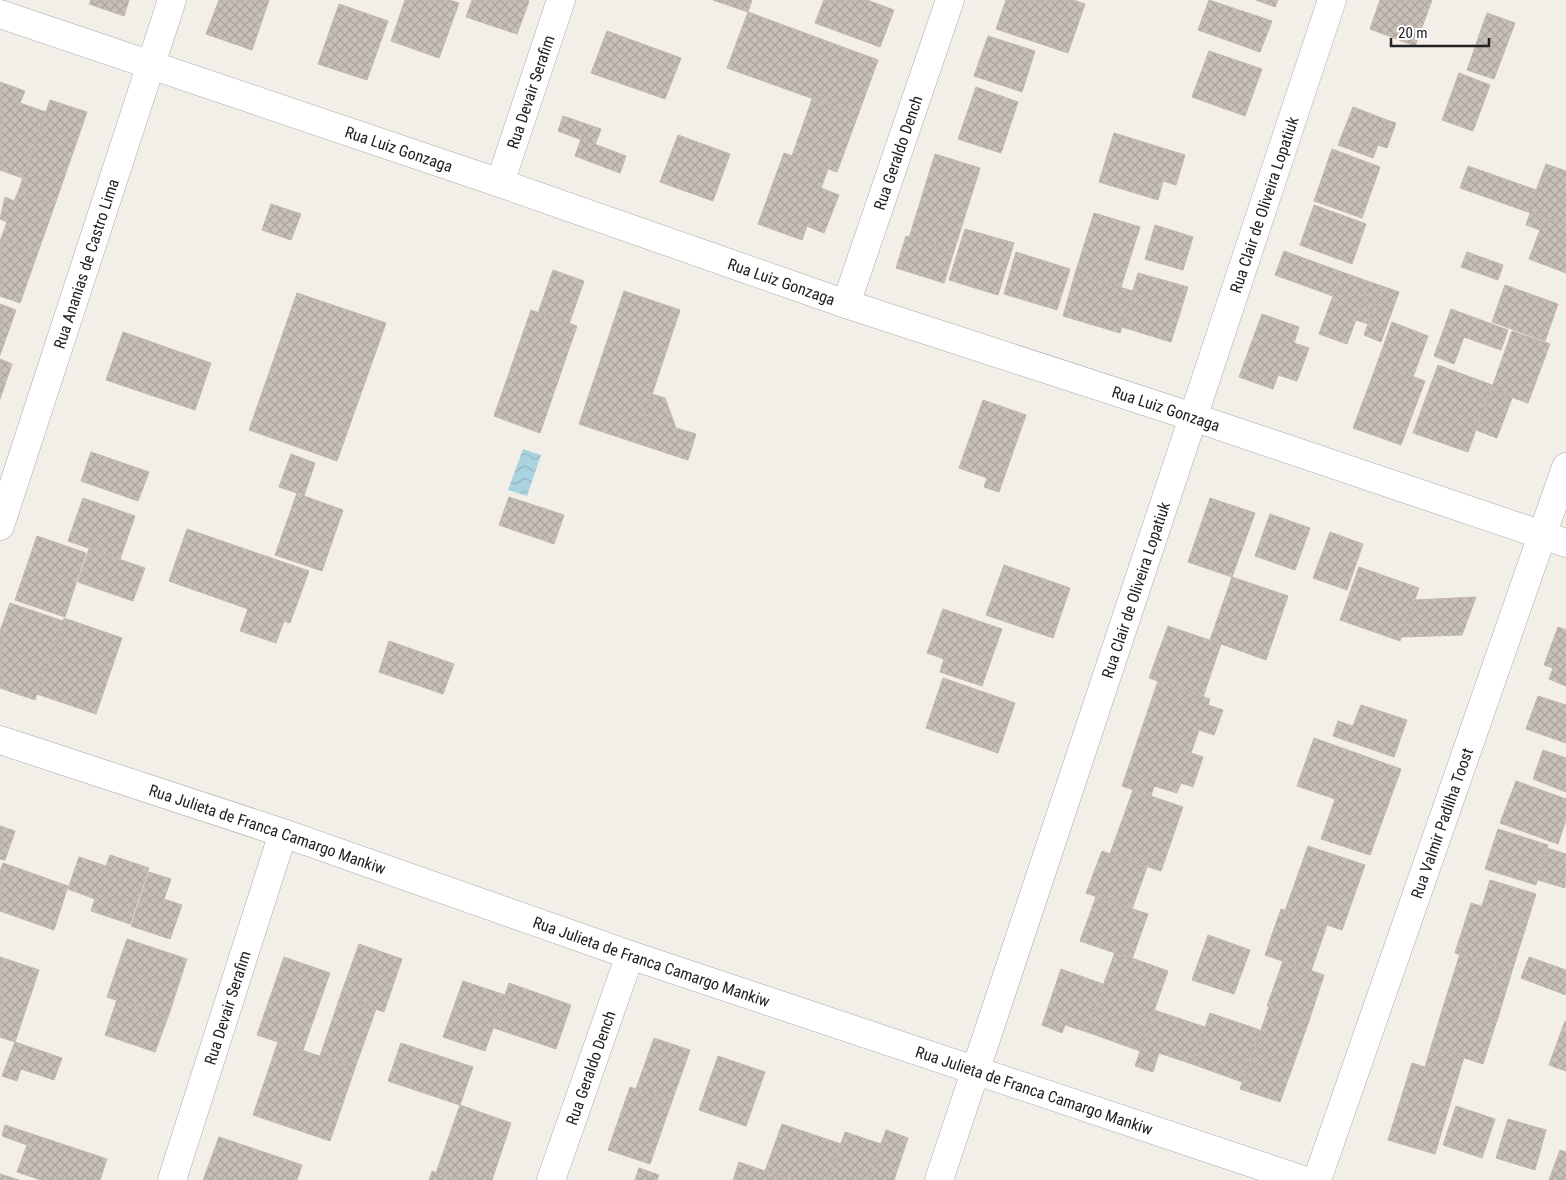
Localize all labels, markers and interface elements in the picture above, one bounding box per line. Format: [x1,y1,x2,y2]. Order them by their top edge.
scale bar [1391,15,1488,47]
text: 20 m [1398,24,1428,42]
street label: Rua Devair Serafim [503,33,559,151]
street label: Rua Geraldo Dench [870,93,927,212]
street label: Rua Clair de Oliveira Lopatiuk [1226,113,1303,295]
street label: Rua Luiz Gonzaga [342,122,455,176]
street label: Rua Ananias de Castro Lima [50,176,123,351]
street label: Rua Luiz Gonzaga [725,254,838,309]
street label: Rua Luiz Gonzaga [1110,382,1222,435]
street label: Rua Clair de Oliveira Lopatiuk [1098,499,1174,681]
street label: Rua Valmir Padilha Toost [1407,745,1477,901]
street label: Rua Julieta de Franca Camargo Mankiw [147,781,388,878]
street label: Rua Julieta de Franca Camargo Mankiw [530,913,772,1011]
street label: Rua Devair Serafim [200,948,255,1067]
street label: Rua Geraldo Dench [562,1008,620,1127]
street label: Rua Julieta de Franca Camargo Mankiw [913,1042,1155,1139]

